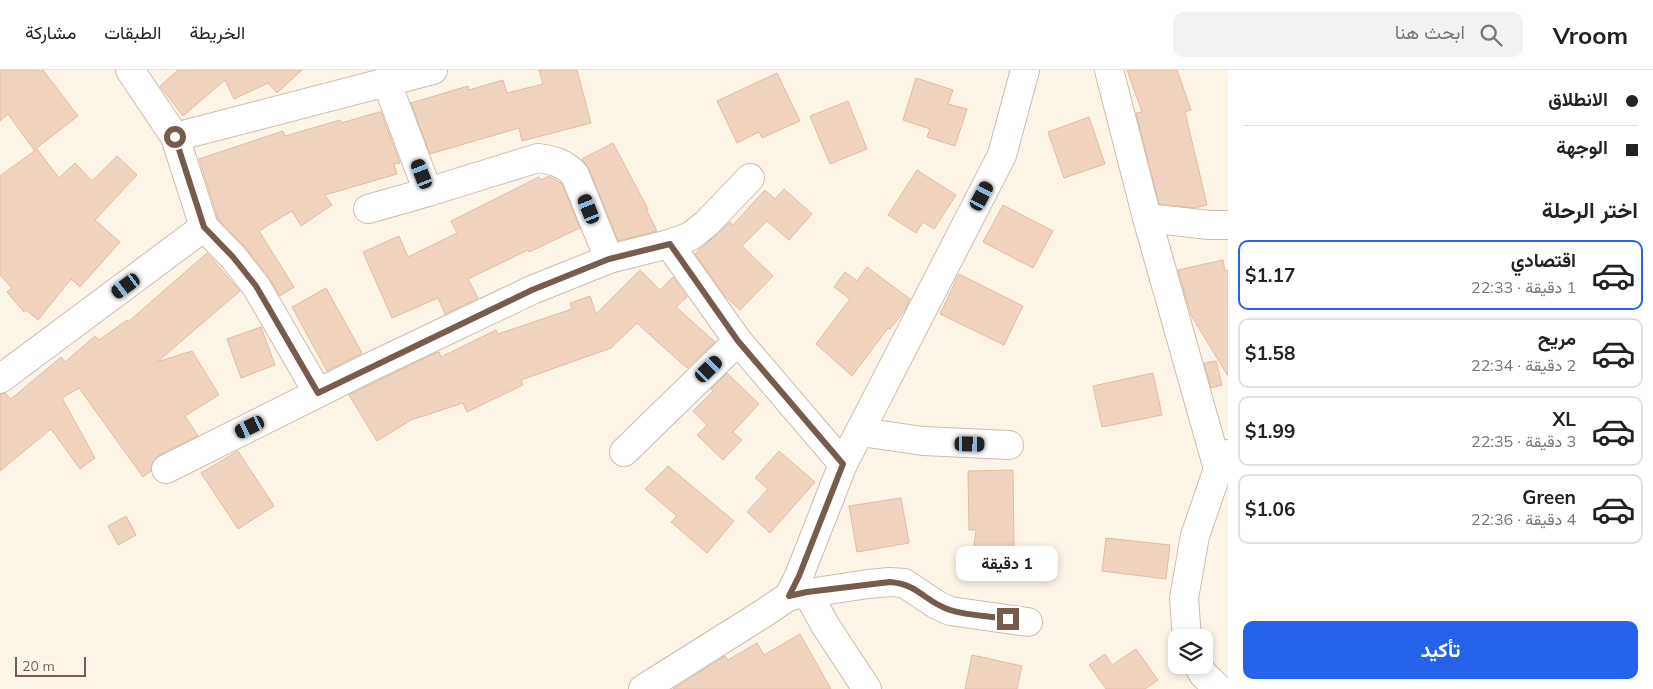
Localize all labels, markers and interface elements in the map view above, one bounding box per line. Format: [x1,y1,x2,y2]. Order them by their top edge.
search box [1173,12,1523,57]
text: ابحث هنا [1395,20,1465,44]
text: Vroom [1553,20,1628,50]
text: مشاركة [25,21,76,44]
text: الطبقات [104,21,161,44]
text: الخريطة [189,21,245,44]
icon: search [1477,21,1505,49]
text: الانطلاق [1548,87,1608,111]
route start [164,126,186,148]
text: الوجهة [1556,135,1608,159]
car [409,157,434,191]
car [968,179,995,213]
car [576,192,601,226]
text: اختر الرحلة [1542,196,1638,224]
text: اقتصادي [1511,248,1576,272]
icon: car [1591,253,1636,298]
text: $1.17 [1245,263,1295,287]
car [109,271,142,301]
text: 1 دقيقة · 22:33 [1471,277,1576,297]
text: مريح [1538,326,1576,350]
icon: car [1591,331,1636,376]
text: $1.58 [1245,341,1295,365]
car [692,353,725,385]
text: 2 دقيقة · 22:34 [1471,355,1576,375]
text: XL [1553,407,1576,431]
icon: car [1591,409,1636,454]
car [233,414,266,440]
text: $1.99 [1245,419,1295,443]
text: 3 دقيقة · 22:35 [1471,431,1576,451]
car [954,436,985,452]
text: Green [1522,485,1576,509]
icon: car [1591,487,1636,532]
text: $1.06 [1245,497,1295,521]
text: 4 دقيقة · 22:36 [1471,509,1576,529]
callout: 1 دقيقة [957,546,1059,582]
text: 1 دقيقة [981,553,1033,573]
route end [997,608,1019,630]
button: تأكيد [1243,621,1638,679]
map controls [1168,629,1213,674]
button: layers [1168,629,1213,674]
scale bar [15,654,86,677]
text: 20 m [22,657,55,675]

